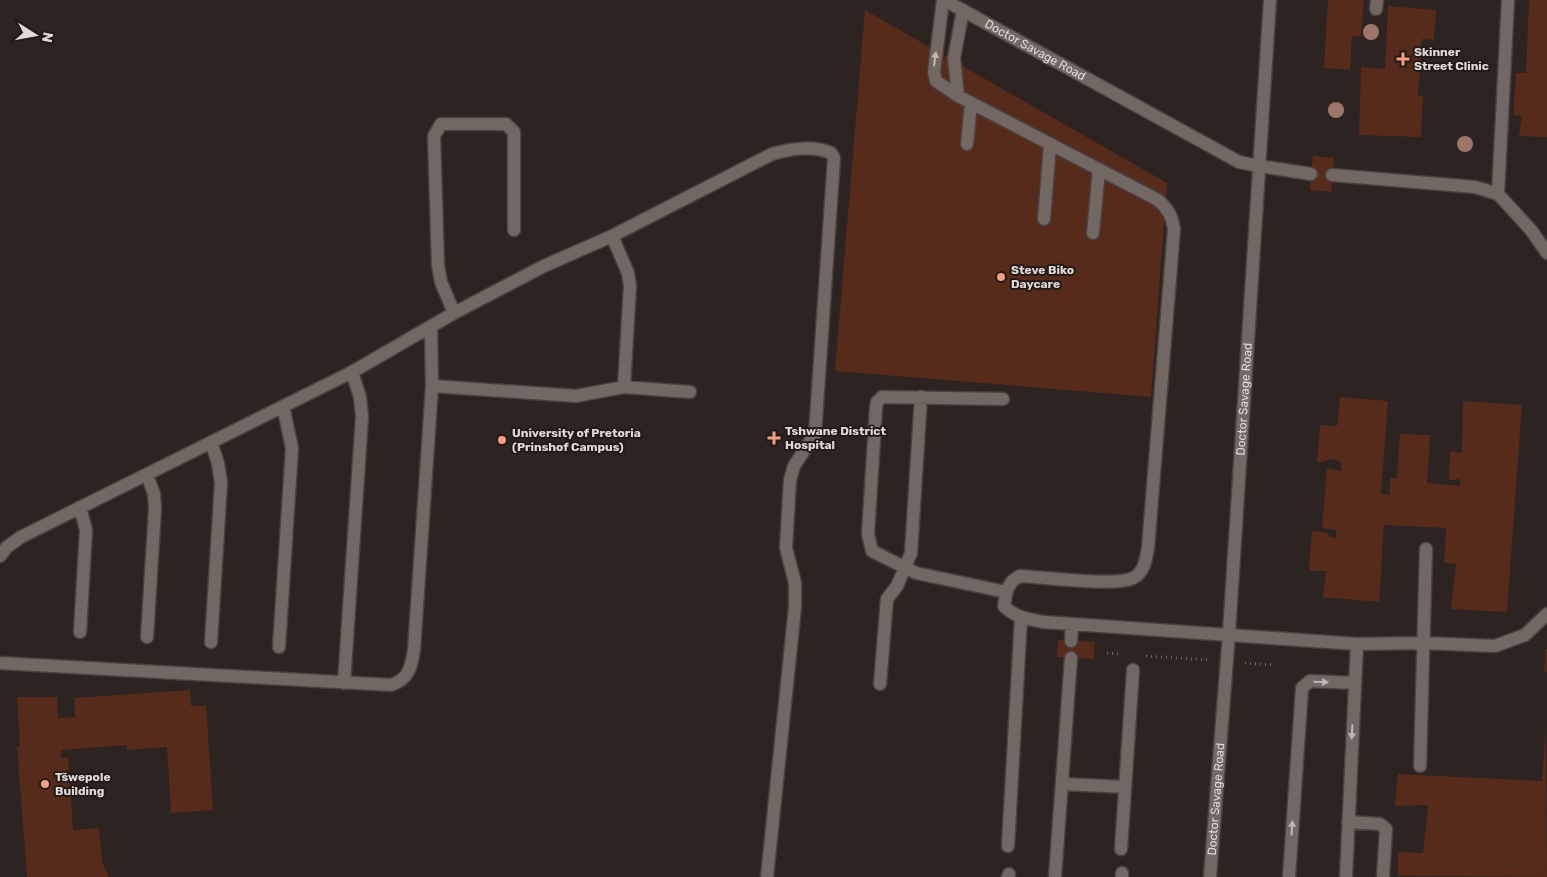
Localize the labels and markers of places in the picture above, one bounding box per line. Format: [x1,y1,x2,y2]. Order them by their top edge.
place label: Skinner Street Clinic [1414,45,1489,73]
marker: Skinner Street Clinic [1396,52,1410,66]
place label: Steve Biko Daycare [1011,263,1074,291]
marker: Steve Biko Daycare [995,271,1007,283]
place label: Tshwane District Hospital [785,424,886,452]
place label: University of Pretoria (Prinshof Campus) [512,426,641,454]
marker: Tshwane District Hospital [767,431,781,445]
marker: University of Pretoria (Prinshof Campus) [496,434,508,446]
place label: Tšwepole Building [55,770,111,798]
marker: Tšwepole Building [39,778,51,790]

